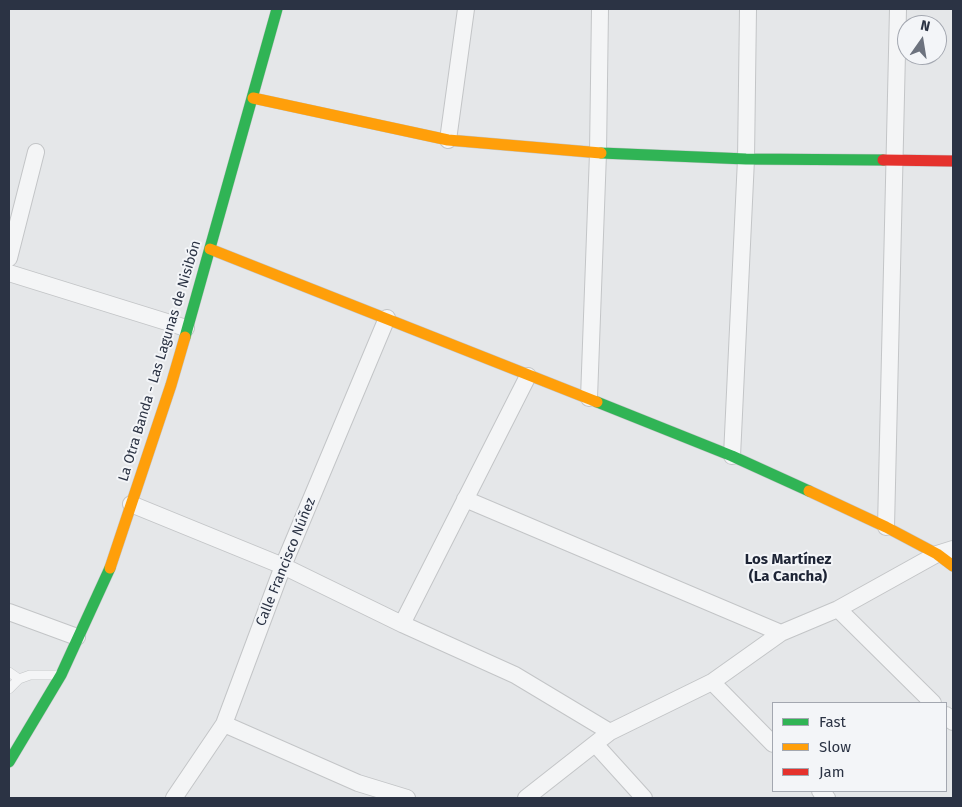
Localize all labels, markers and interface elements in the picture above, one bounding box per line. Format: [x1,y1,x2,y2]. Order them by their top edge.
north arrow [897,15,947,65]
text: N [919,17,932,35]
street label: La Otra Banda - Las Lagunas de Nisibón [115,239,205,483]
street label: Calle Francisco Núñez [253,495,319,629]
district label: Los Martínez (La Cancha) [745,551,831,586]
legend [772,702,947,792]
text: Fast [819,713,846,731]
text: Slow [819,738,851,756]
text: Jam [819,763,845,781]

